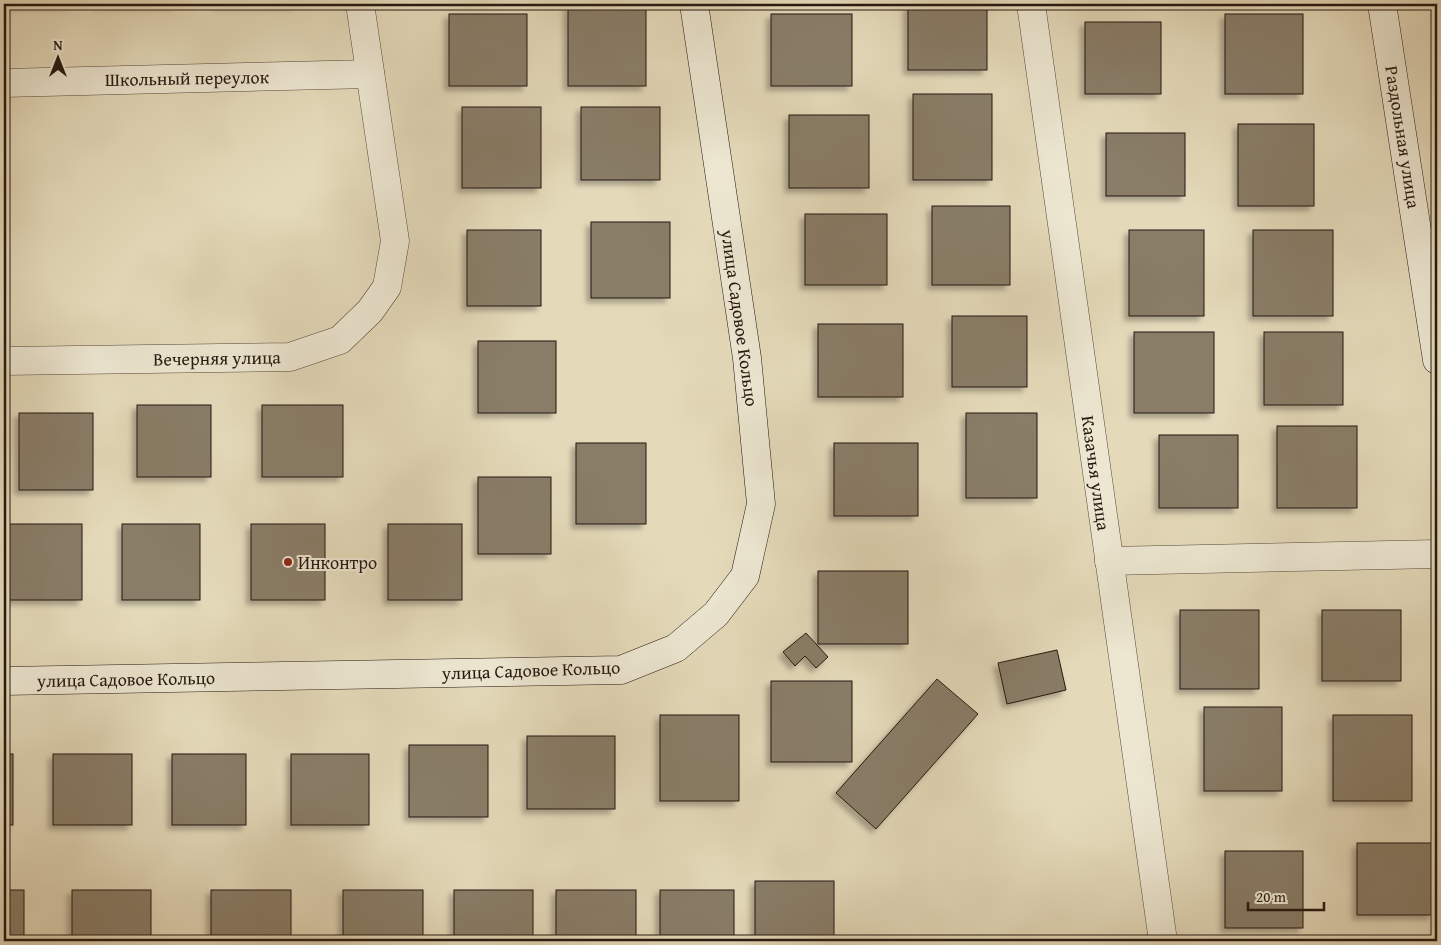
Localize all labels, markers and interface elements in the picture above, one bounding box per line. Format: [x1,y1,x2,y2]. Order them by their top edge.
north arrow [32,32,82,82]
text: N [53,35,63,55]
street label: Школьный переулок [105,63,270,93]
street label: Раздольная улица [1378,64,1428,211]
street label: улица Садовое Кольцо [714,227,766,408]
street label: Вечерняя улица [153,343,281,373]
street label: Казачья улица [1075,414,1117,533]
place label: Инконтро [298,549,377,576]
marker: Инконтро [282,556,294,568]
street label: улица Садовое Кольцо [440,653,621,687]
street label: улица Садовое Кольцо [36,664,215,694]
scale bar [1248,880,1325,912]
text: 20 m [1256,886,1287,907]

